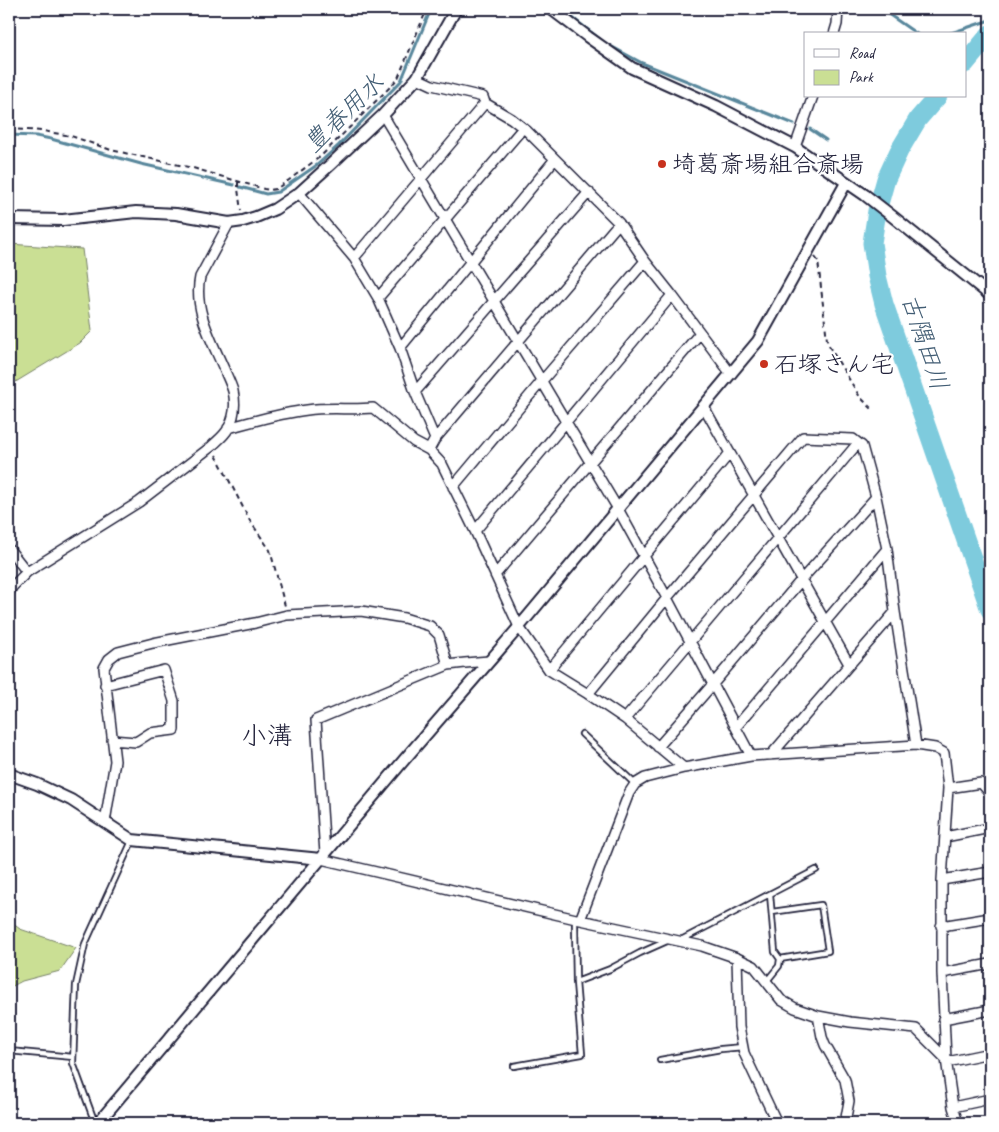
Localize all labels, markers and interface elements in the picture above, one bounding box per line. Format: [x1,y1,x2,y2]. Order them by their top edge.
legend [804,32,966,98]
text: Road [849,44,876,63]
water label: 豊春用水 [297,67,391,159]
text: Park [849,68,874,87]
place label: 埼葛斎場組合斎場 [672,149,864,179]
marker: 埼葛斎場組合斎場 [656,158,668,170]
water label: 古隅田川 [894,289,956,395]
place label: 石塚さん宅 [774,349,894,379]
marker: 石塚さん宅 [758,358,770,370]
district label: 小溝 [241,719,293,752]

